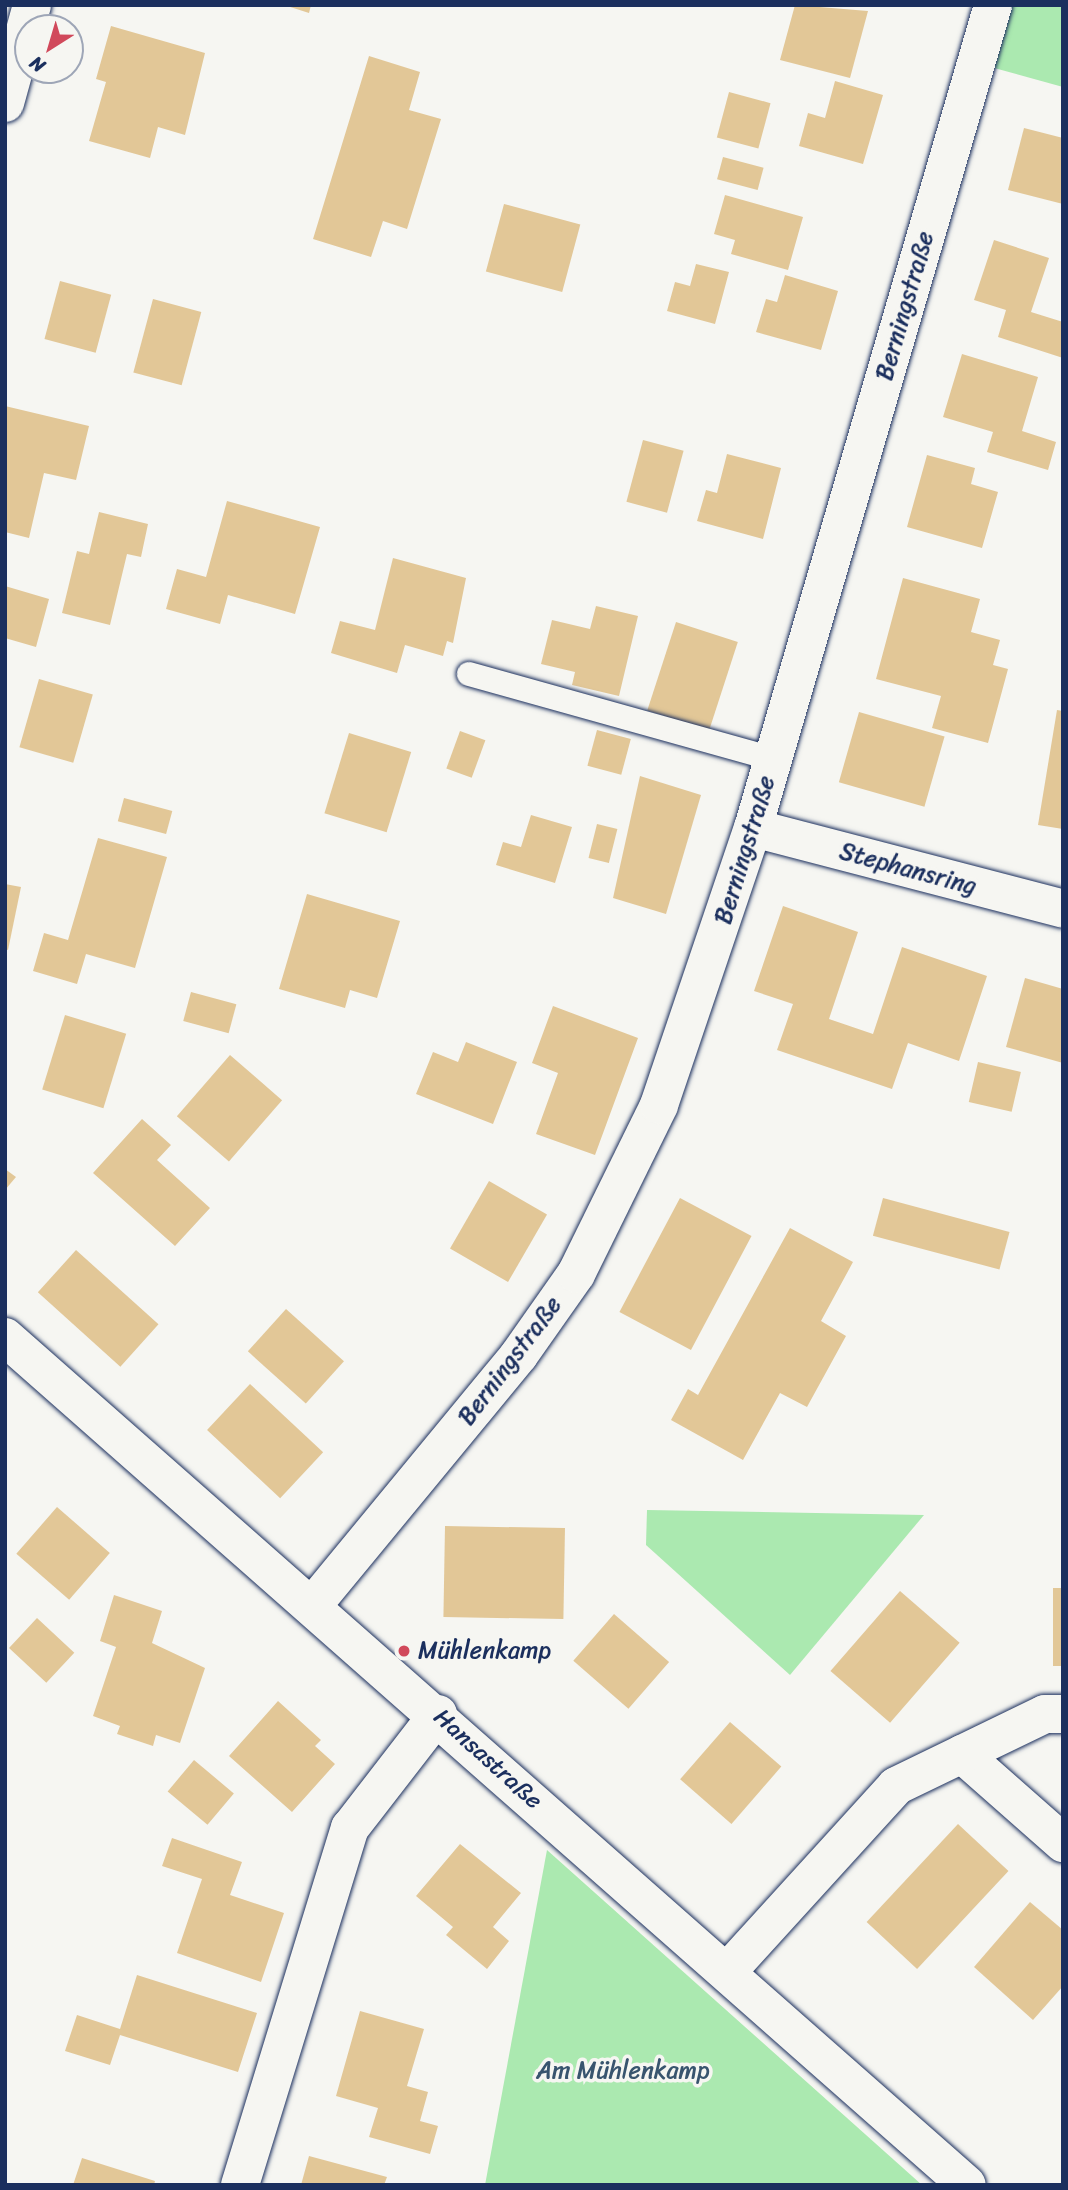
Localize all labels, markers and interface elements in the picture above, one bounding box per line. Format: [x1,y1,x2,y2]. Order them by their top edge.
north arrow [14,14,84,84]
text: N [22,47,52,82]
street label: Berningstraße [870,228,940,384]
street label: Berningstraße [709,772,781,928]
street label: Stephansring [836,837,980,901]
street label: Berningstraße [452,1291,568,1431]
place label: Mühlenkamp [418,1637,551,1665]
marker: Mühlenkamp [396,1643,412,1659]
street label: Hansastraße [428,1703,548,1815]
park label: Am Mühlenkamp [536,2057,710,2085]

